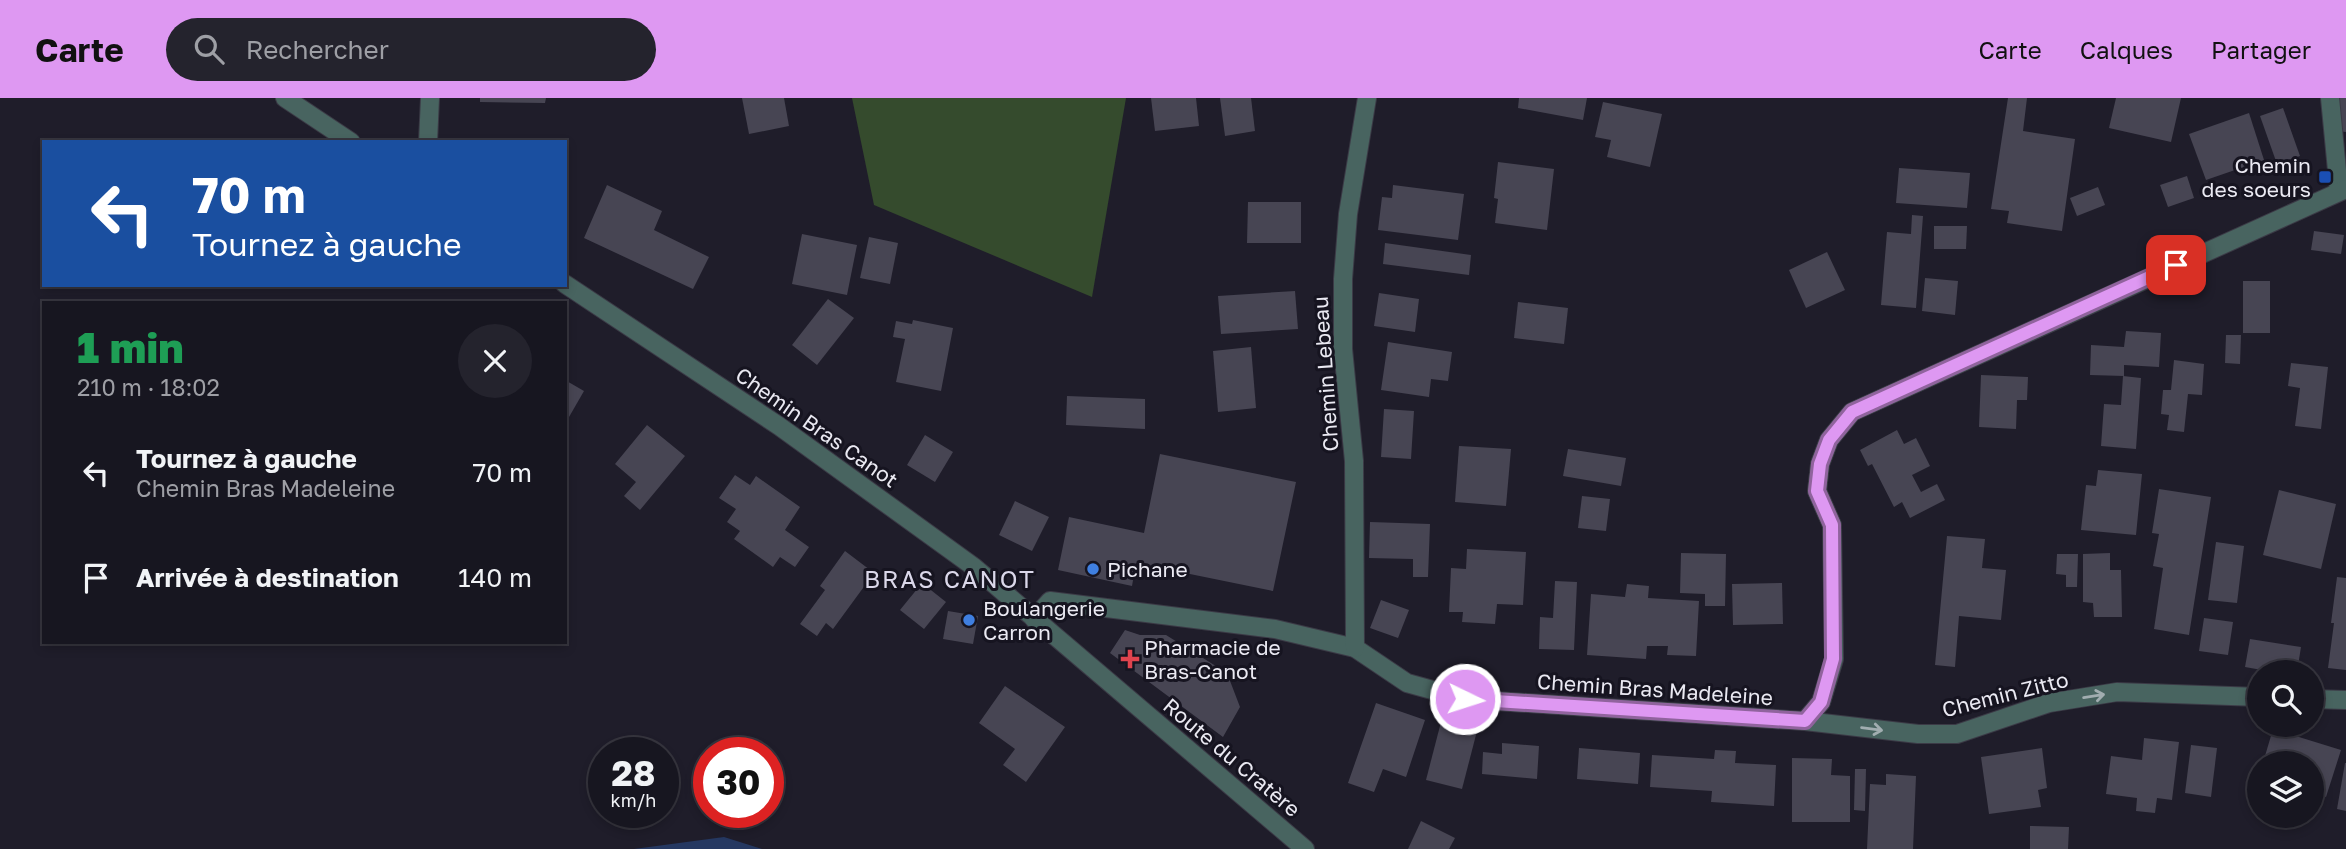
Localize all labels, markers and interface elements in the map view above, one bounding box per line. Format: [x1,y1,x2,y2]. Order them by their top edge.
search box [166,18,656,81]
text: Carte [35,30,124,69]
icon: search [190,30,228,68]
text: Rechercher [246,34,389,65]
text: Carte [1978,35,2042,64]
text: Calques [2080,35,2173,64]
text: Partager [2211,35,2311,64]
place label: Chemin des soeurs [2202,152,2311,202]
text: 70 m [192,165,306,224]
icon: left [77,168,168,259]
marker: Chemin des soeurs [2317,169,2333,185]
text: Tournez à gauche [192,225,461,263]
pin [2146,235,2206,295]
icon: arrive [2157,246,2195,284]
street label: Chemin Lebeau [1307,296,1343,452]
text: 1 min [77,322,184,372]
button: close [458,324,532,398]
street label: Chemin Bras Canot [731,361,903,493]
text: 210 m · 18:02 [77,373,220,401]
text: Tournez à gauche [136,443,357,474]
icon: left [77,454,115,492]
text: 70 m [473,457,532,488]
text: Chemin Bras Madeleine [136,474,395,502]
place label: Pichane [1107,556,1188,582]
icon: arrive [77,559,115,597]
marker: Pichane [1085,561,1101,577]
text: Arrivée à destination [136,562,399,593]
text: 140 m [458,562,532,593]
district label: BRAS CANOT [864,564,1036,593]
place label: Boulangerie Carron [983,595,1105,645]
marker: Boulangerie Carron [961,612,977,628]
place label: Pharmacie de Bras-Canot [1144,634,1281,684]
marker: Pharmacie de Bras-Canot [1122,651,1138,667]
map controls [2247,660,2324,828]
button: search [2247,660,2324,737]
position arrow [1428,662,1502,736]
street label: Chemin Zitto [1939,666,2071,722]
street label: Chemin Bras Madeleine [1536,668,1774,710]
one-way arrow [2082,689,2105,702]
street label: Route du Cratère [1158,692,1306,822]
one-way arrow [1861,723,1883,736]
speed limit sign: 30 [693,737,784,828]
button: layers [2247,751,2324,828]
text: 28 [612,752,655,794]
text: km/h [611,789,656,811]

